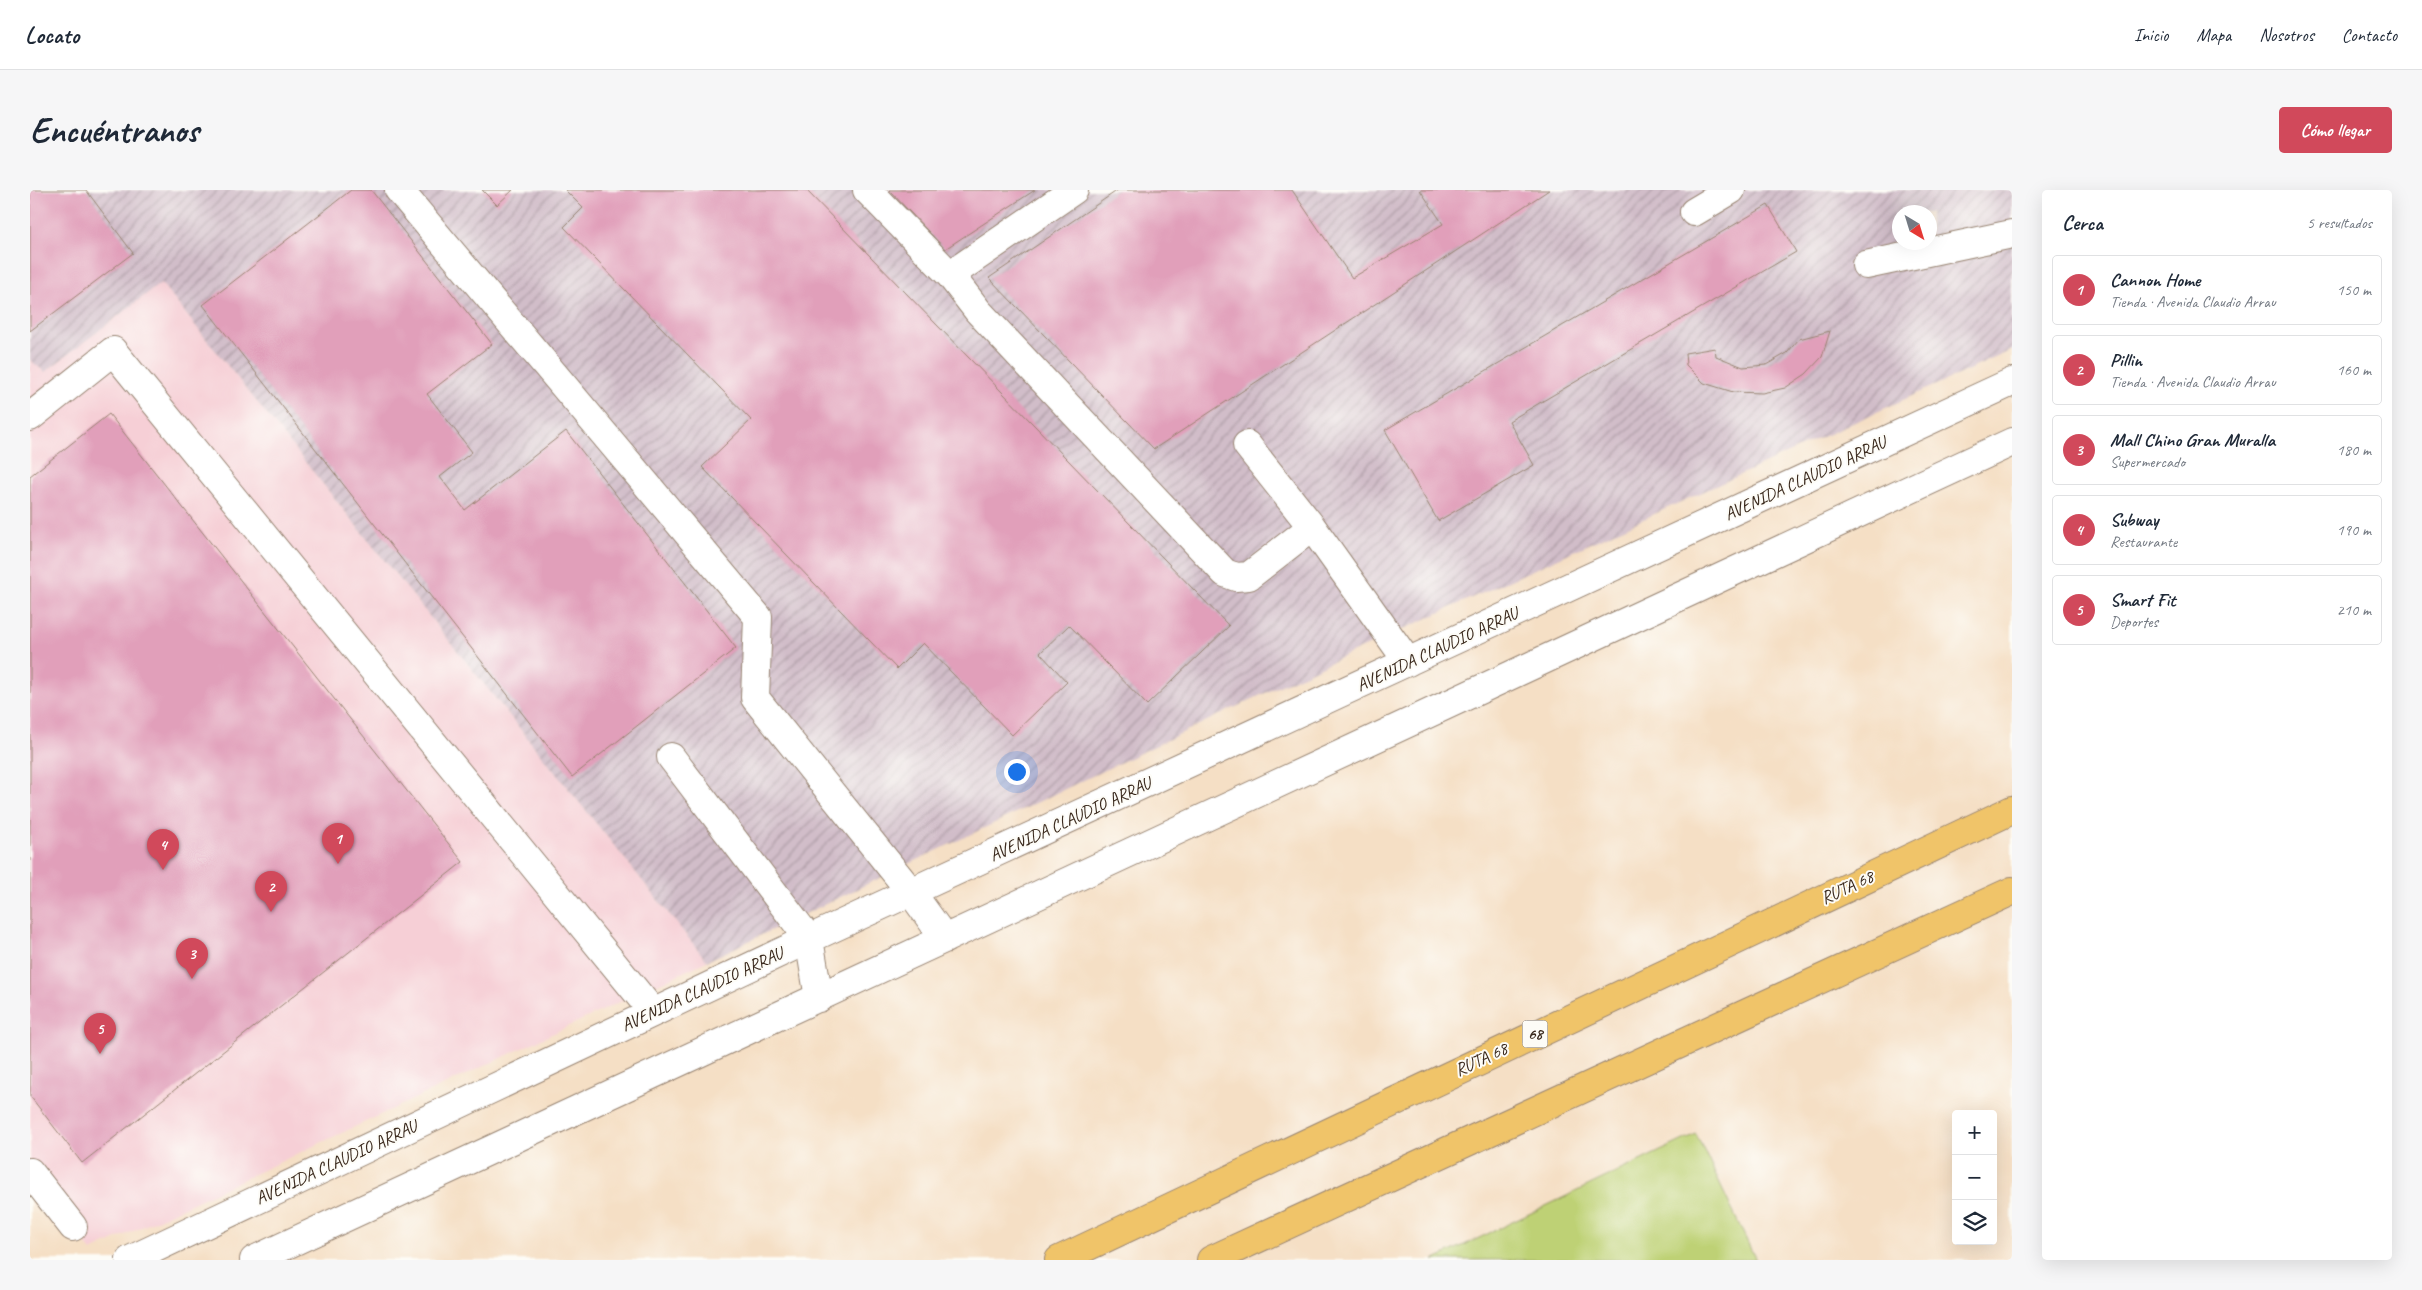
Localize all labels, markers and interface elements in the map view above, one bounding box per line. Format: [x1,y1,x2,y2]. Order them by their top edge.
text: Locato [25,20,79,50]
text: Inicio [2134,24,2168,46]
text: Mapa [2196,24,2231,46]
text: Nosotros [2259,24,2314,46]
text: Contacto [2342,24,2397,46]
button: Cómo llegar [2279,107,2392,153]
text: Encuéntranos [30,108,199,153]
north arrow [1892,205,1937,250]
text: Cerca [2062,210,2103,236]
text: 5 resultados [2307,213,2372,233]
text: Cannon Home [2110,268,2200,292]
text: 1 [2075,280,2083,300]
text: 150 m [2337,280,2371,300]
text: Tienda · Avenida Claudio Arrau [2110,292,2276,312]
text: Pillin [2110,348,2142,372]
text: 2 [2075,360,2083,380]
text: 160 m [2337,360,2371,380]
text: Tienda · Avenida Claudio Arrau [2110,372,2276,392]
text: Mall Chino Gran Muralla [2110,428,2275,452]
street label: AVENIDA CLAUDIO ARRAU [1721,429,1892,525]
text: 3 [2075,440,2083,460]
text: 180 m [2337,440,2371,460]
text: Supermercado [2110,452,2185,472]
text: Subway [2110,508,2158,532]
text: 4 [2075,520,2083,540]
text: 190 m [2337,520,2371,540]
text: Restaurante [2110,532,2177,552]
text: Smart Fit [2110,588,2175,612]
street label: AVENIDA CLAUDIO ARRAU [1353,600,1524,696]
text: 5 [2076,600,2082,620]
text: 210 m [2337,600,2371,620]
text: Deportes [2110,612,2158,632]
your location [1004,759,1030,785]
street label: AVENIDA CLAUDIO ARRAU [986,770,1157,866]
pin: 1 [322,823,354,864]
pin: 4 [147,829,179,870]
street label: RUTA 68 [1817,864,1879,909]
pin: 2 [255,871,287,912]
pin: 3 [176,938,208,979]
street label: AVENIDA CLAUDIO ARRAU [618,940,789,1036]
pin: 5 [84,1013,116,1054]
road number: 68 [1522,1021,1548,1048]
street label: RUTA 68 [1451,1036,1513,1081]
map controls [1952,1110,1997,1245]
button: + [1952,1110,1997,1155]
street label: AVENIDA CLAUDIO ARRAU [252,1113,423,1209]
button: − [1952,1155,1997,1200]
button: layers [1952,1200,1997,1245]

